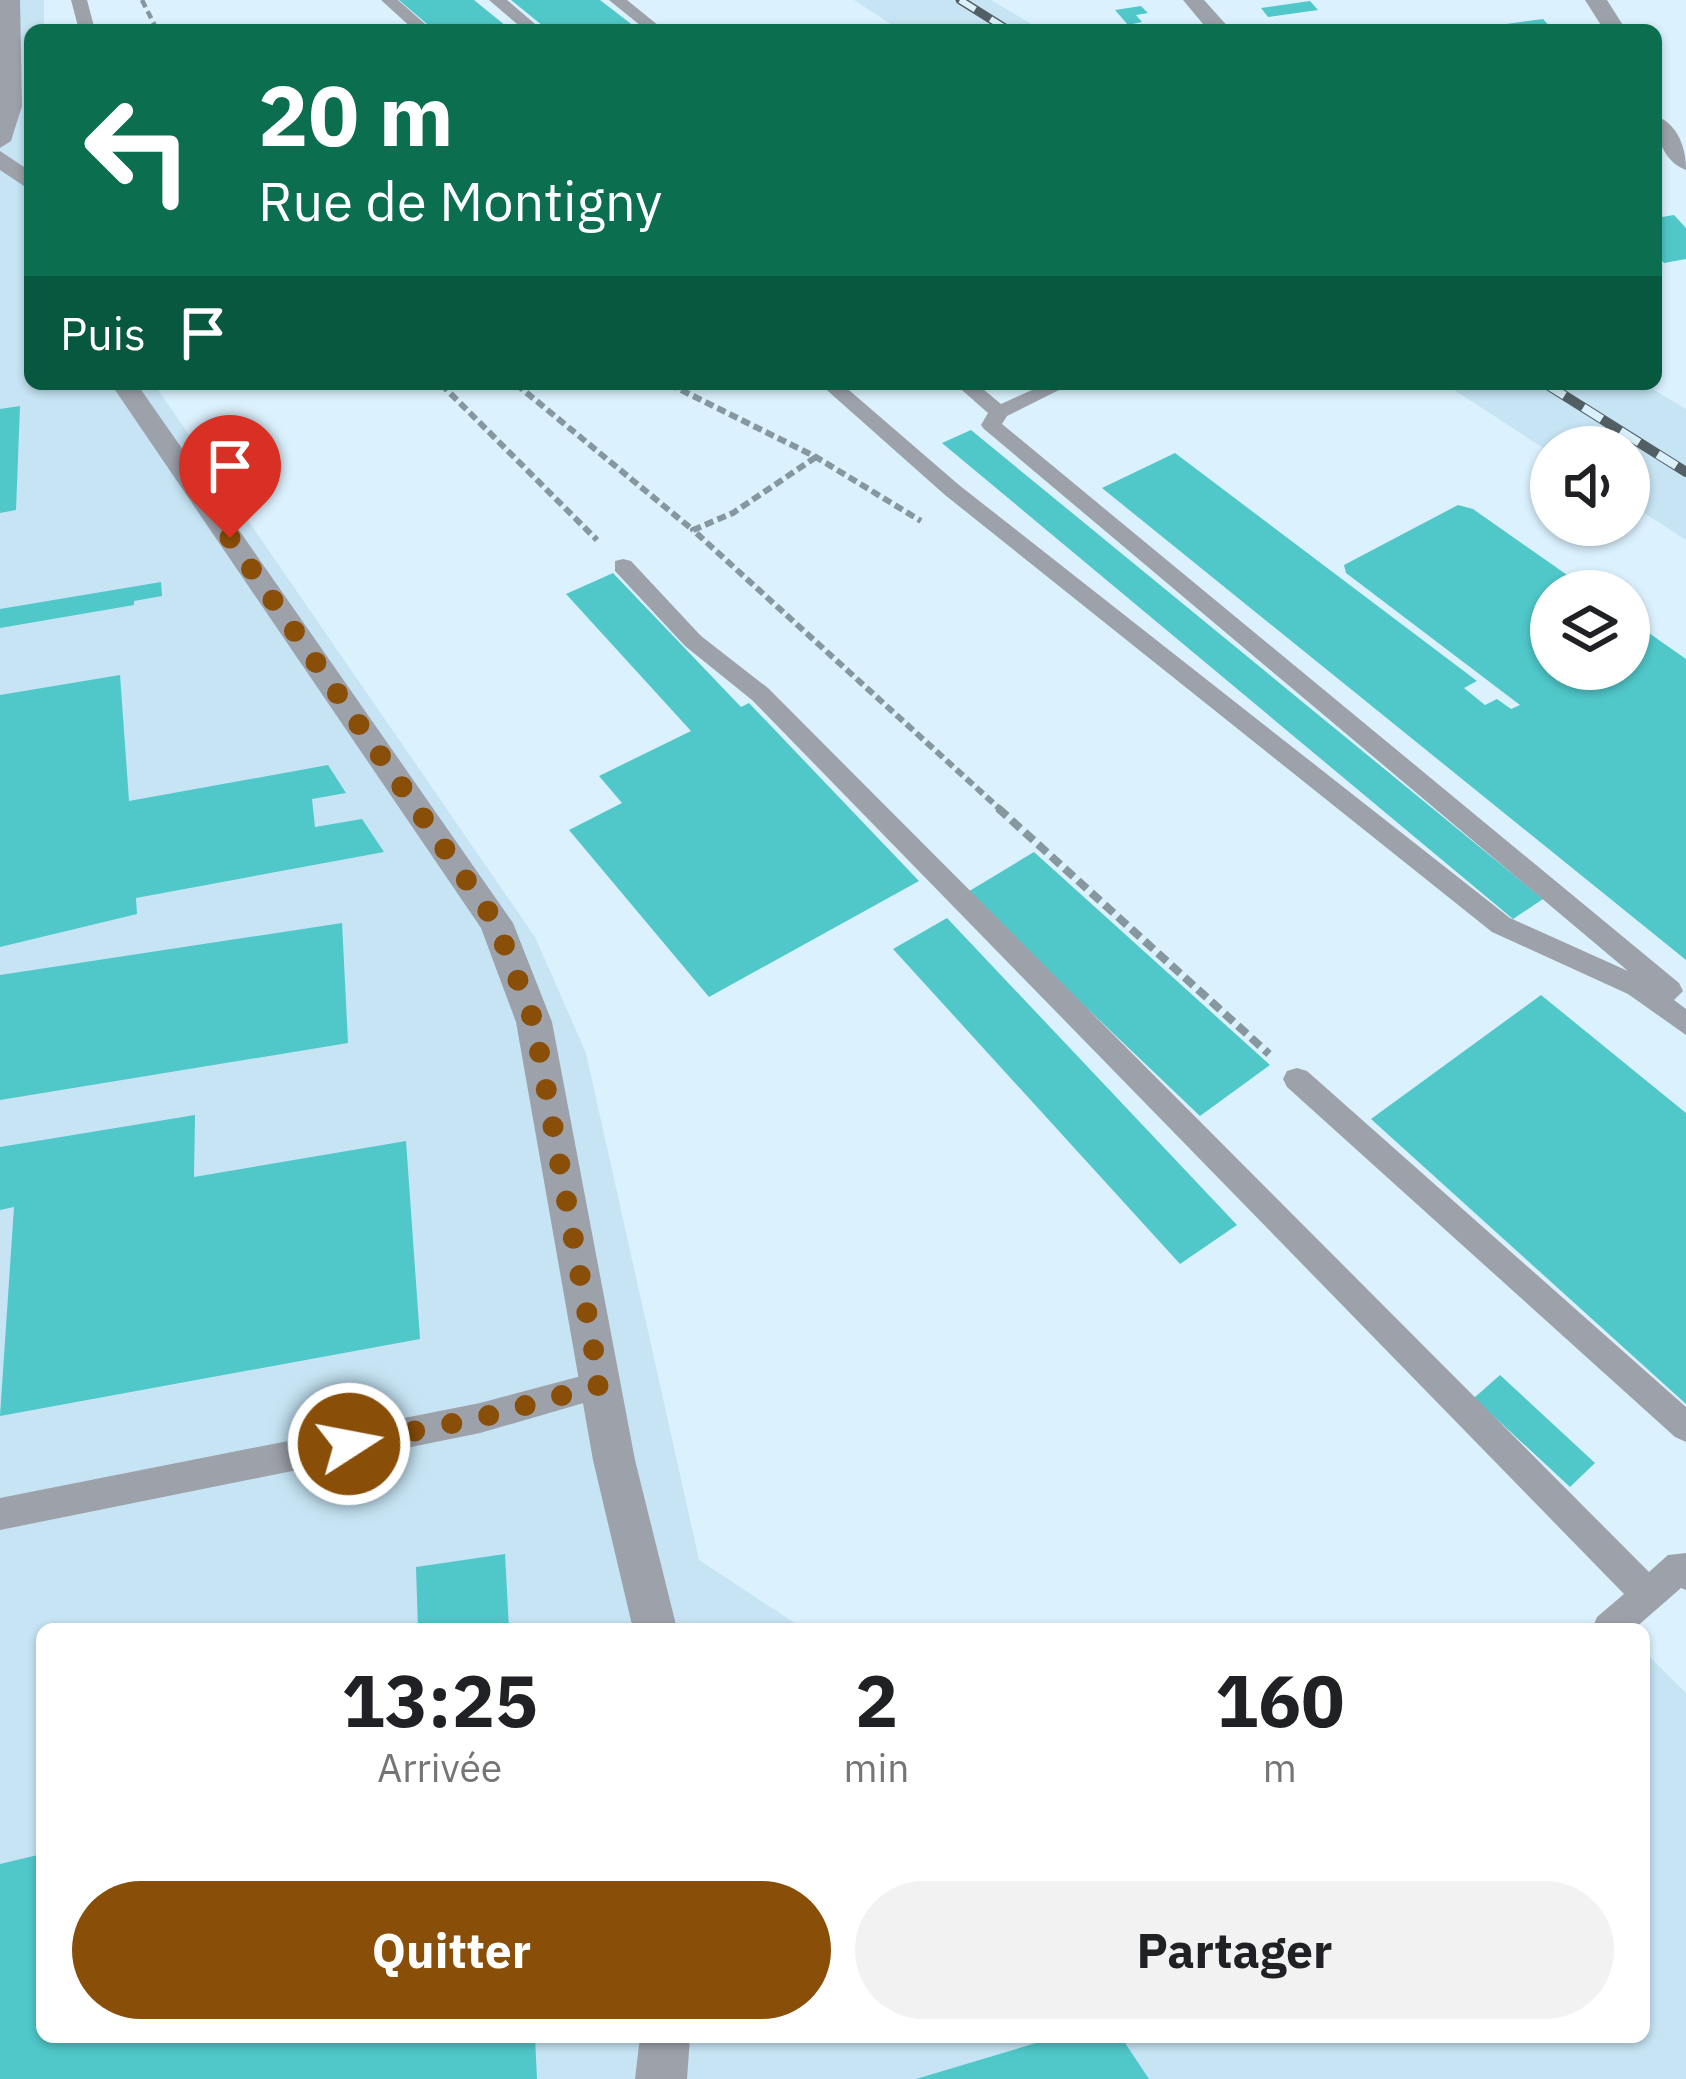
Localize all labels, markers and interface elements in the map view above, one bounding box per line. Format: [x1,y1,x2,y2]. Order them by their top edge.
text: 20 m [258,60,454,169]
icon: left [60,72,216,228]
text: Rue de Montigny [258,166,662,236]
icon: arrive [170,300,236,366]
text: Puis [60,304,146,362]
pin [179,415,281,538]
map controls [1530,426,1650,690]
button: sound [1530,426,1650,546]
icon: arrive [197,433,263,499]
button: layers [1530,570,1650,690]
position arrow [286,1381,412,1507]
text: 13:25 [341,1653,538,1747]
text: 2 [855,1653,898,1747]
text: 160 [1215,1653,1345,1747]
text: Arrivée [377,1742,502,1793]
text: min [844,1742,909,1793]
text: m [1263,1742,1297,1793]
button: Quitter [72,1881,831,2019]
button: Partager [855,1881,1614,2019]

